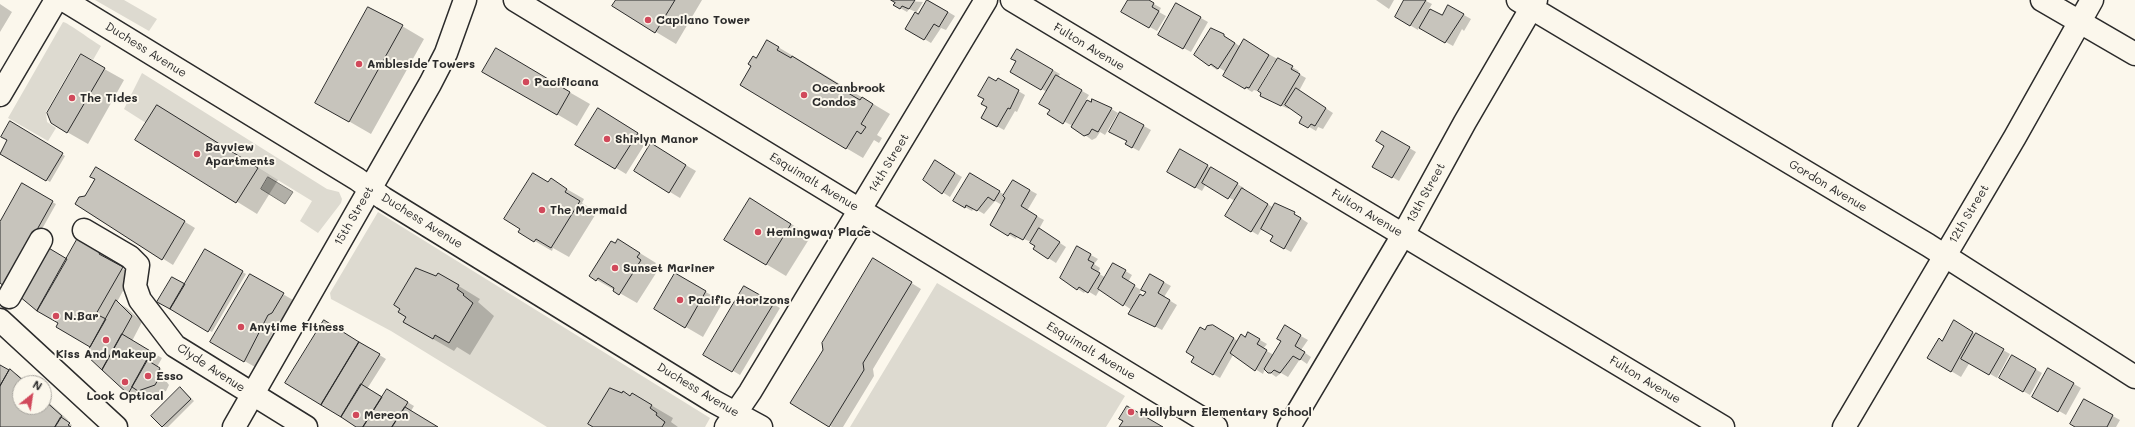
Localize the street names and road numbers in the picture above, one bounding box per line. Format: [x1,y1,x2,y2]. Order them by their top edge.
street label: Duchess Avenue [103,19,189,81]
street label: Fulton Avenue [1051,20,1127,74]
street label: 14th Street [866,131,912,195]
street label: Esquimalt Avenue [767,150,861,214]
street label: Gordon Avenue [1786,157,1870,215]
street label: 13th Street [1404,160,1448,226]
street label: 12th Street [1946,182,1992,246]
street label: 15th Street [331,184,377,248]
street label: Fulton Avenue [1329,186,1405,240]
street label: Duchess Avenue [379,190,465,252]
street label: Esquimalt Avenue [1044,319,1138,383]
street label: Clyde Avenue [174,341,248,395]
street label: Fulton Avenue [1607,353,1683,407]
street label: Duchess Avenue [654,360,742,420]

